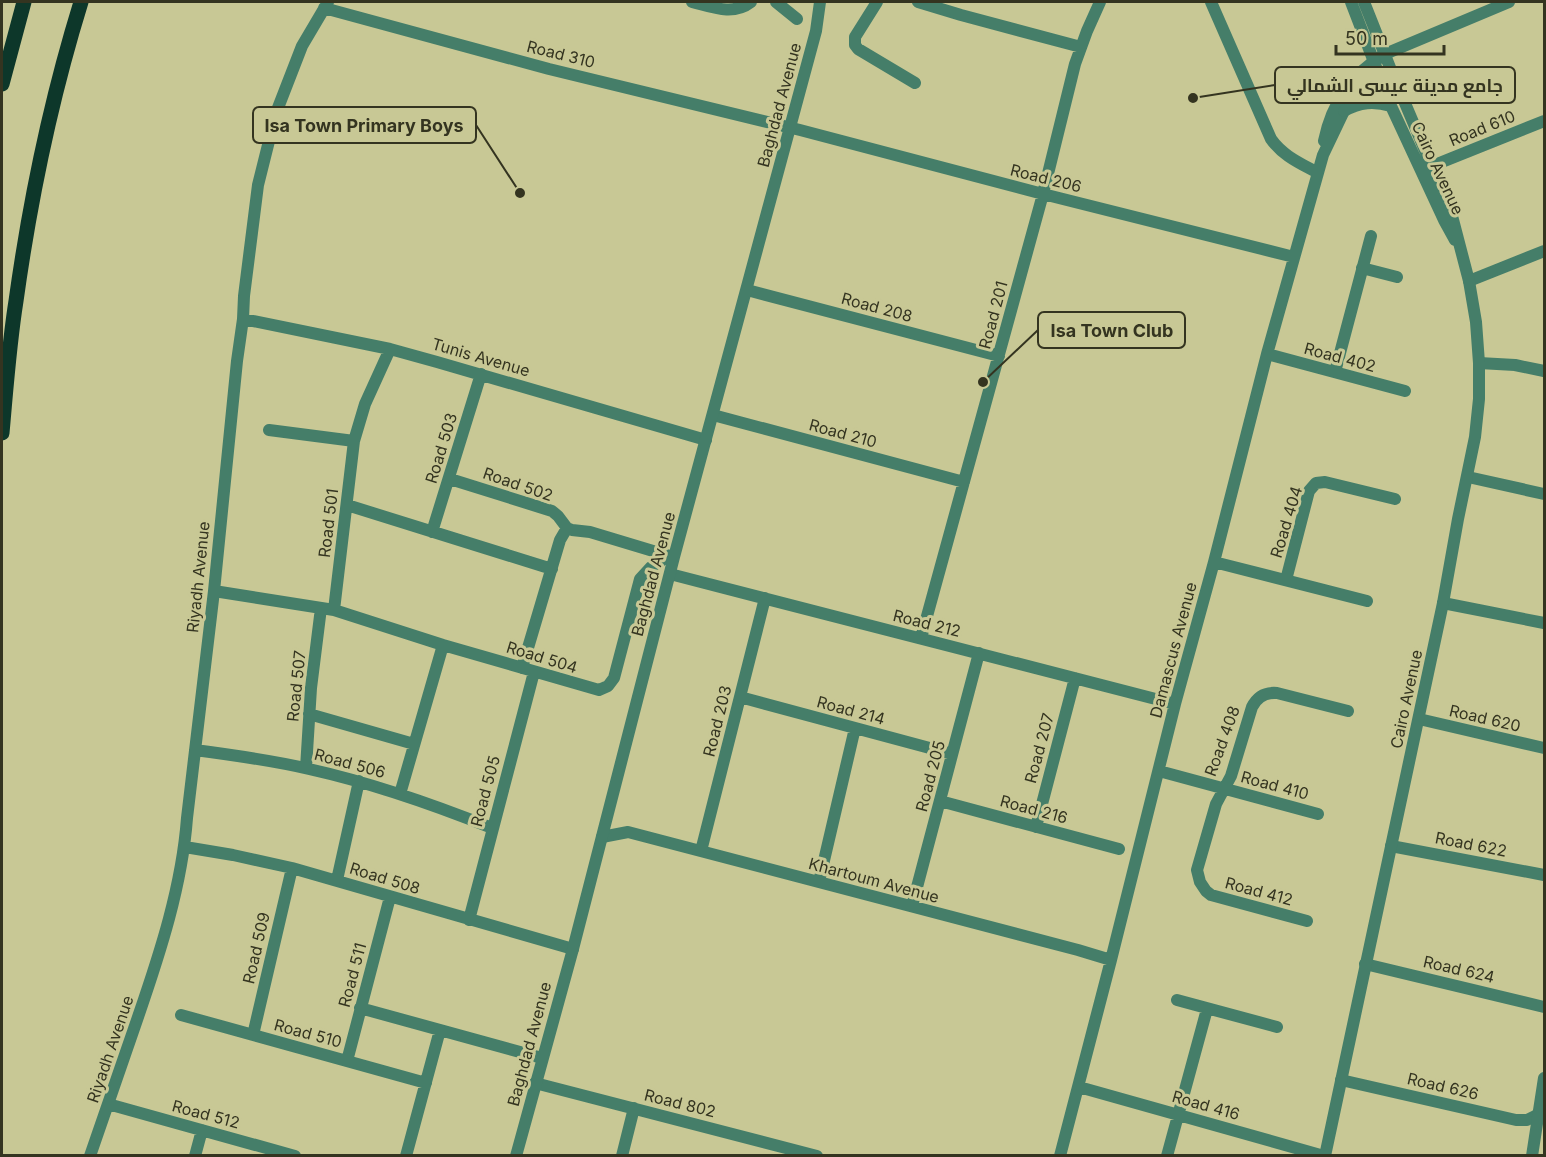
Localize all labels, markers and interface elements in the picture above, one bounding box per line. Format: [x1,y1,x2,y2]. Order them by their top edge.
scale bar [1336,18,1444,56]
text: 50 m [1345,28,1388,49]
street label: Road 310 [525,36,597,72]
street label: Baghdad Avenue [753,41,805,169]
callout: جامع مدينة عيسى الشمالي [1275,67,1515,103]
text: جامع مدينة عيسى الشمالي [1287,75,1503,101]
street label: Road 610 [1446,106,1518,150]
callout: Isa Town Primary Boys [253,107,476,143]
text: Isa Town Primary Boys [264,115,464,136]
street label: Cairo Avenue [1408,118,1468,218]
street label: Road 206 [1008,159,1084,197]
street label: Road 201 [974,279,1012,351]
street label: Road 208 [839,288,915,326]
callout: Isa Town Club [1038,312,1185,348]
text: Isa Town Club [1051,320,1173,341]
street label: Tunis Avenue [430,333,532,381]
street label: Road 402 [1302,338,1378,376]
street label: Road 503 [421,410,461,486]
street label: Road 210 [807,414,879,452]
street label: Road 502 [480,463,556,505]
street label: Road 404 [1266,484,1306,560]
street label: Road 501 [314,487,342,559]
street label: Baghdad Avenue [627,510,679,638]
street label: Riyadh Avenue [182,520,214,634]
street label: Damascus Avenue [1145,580,1201,720]
street label: Road 212 [891,605,963,641]
street label: Road 504 [504,637,580,677]
street label: Cairo Avenue [1386,648,1426,750]
street label: Road 507 [282,649,310,723]
street label: Road 203 [698,683,736,759]
street label: Road 214 [815,691,887,729]
street label: Road 620 [1447,700,1523,736]
street label: Road 408 [1200,703,1244,779]
street label: Road 207 [1020,711,1058,785]
street label: Road 205 [911,738,949,814]
street label: Road 506 [312,744,388,782]
street label: Road 505 [466,753,504,829]
street label: Road 410 [1239,766,1311,804]
street label: Road 216 [998,790,1070,828]
street label: Road 622 [1433,827,1509,861]
street label: Khartoum Avenue [807,853,941,907]
street label: Road 508 [347,858,423,898]
street label: Road 412 [1223,872,1295,910]
street label: Road 509 [238,910,274,986]
street label: Road 511 [334,941,370,1009]
street label: Road 624 [1421,951,1497,987]
street label: Baghdad Avenue [503,980,555,1108]
street label: Riyadh Avenue [82,993,138,1105]
street label: Road 510 [272,1014,344,1052]
street label: Road 626 [1405,1068,1481,1104]
street label: Road 802 [642,1084,718,1122]
street label: Road 416 [1170,1086,1242,1124]
street label: Road 512 [170,1095,242,1133]

